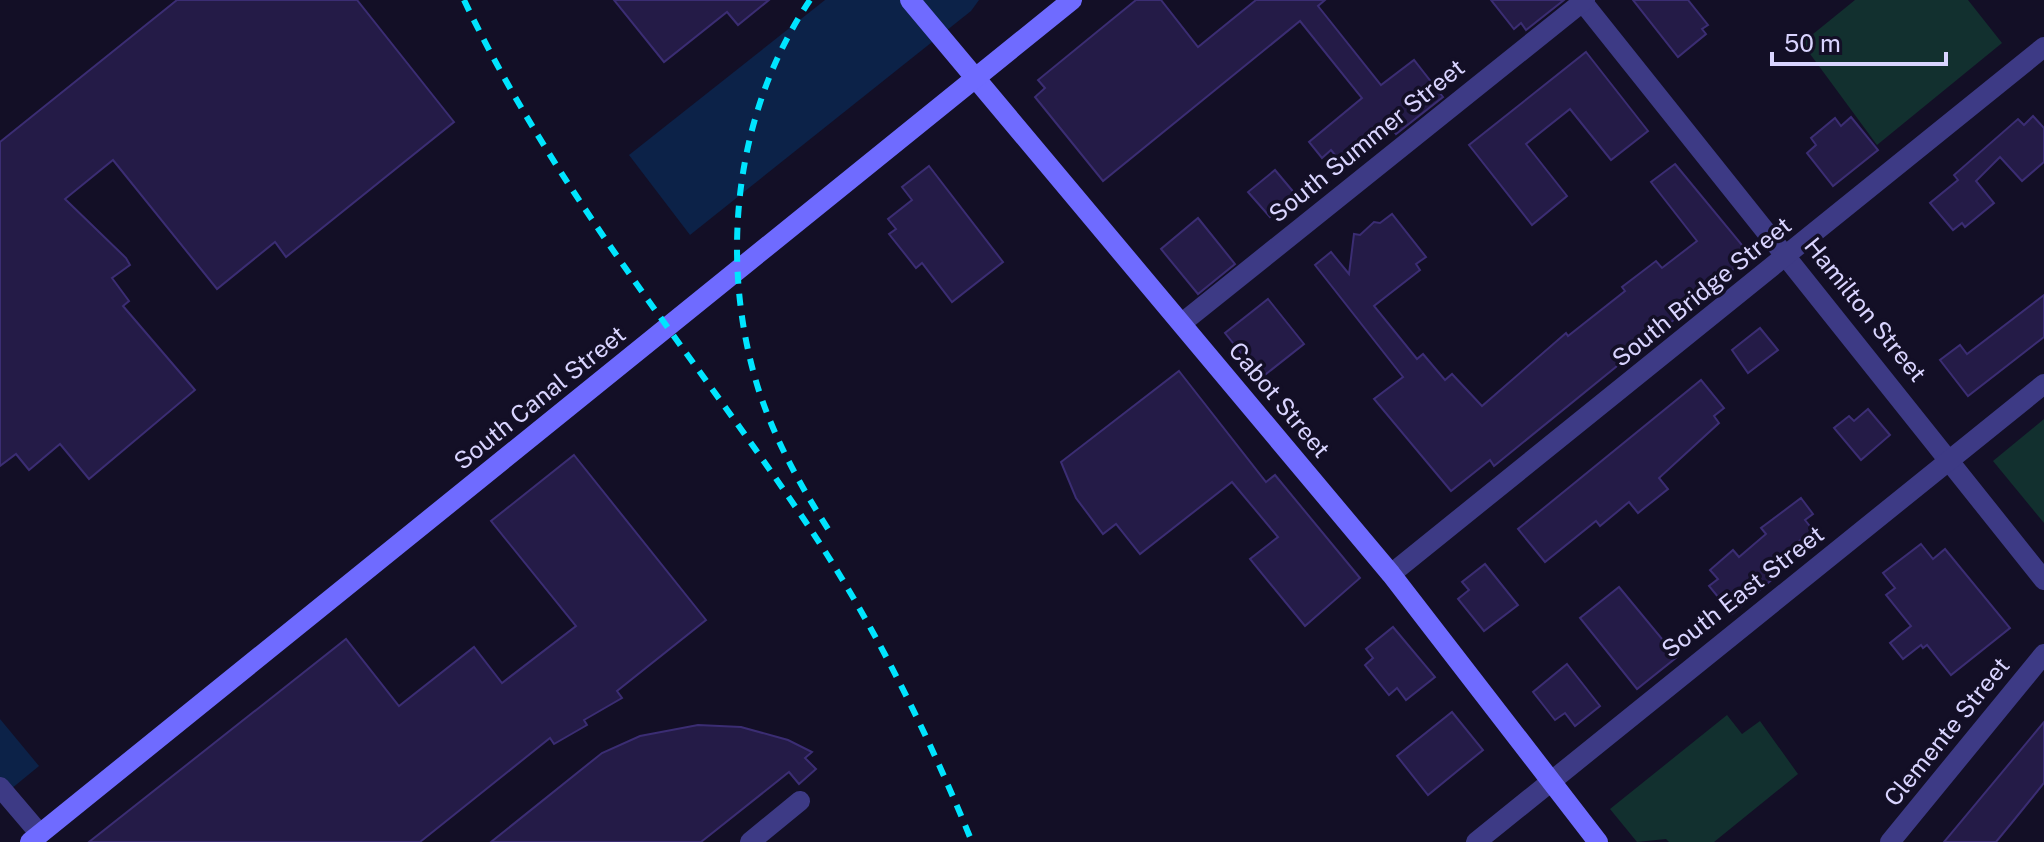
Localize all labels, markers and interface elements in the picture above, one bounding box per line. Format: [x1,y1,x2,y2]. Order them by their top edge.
scale bar [1772,16,1946,66]
text: 50 m [1784,29,1841,57]
street label: South Summer Street [1263,53,1470,228]
street label: South Bridge Street [1606,210,1797,372]
street label: Hamilton Street [1799,232,1932,387]
street label: South Canal Street [448,319,631,475]
street label: Cabot Street [1223,336,1336,463]
street label: South East Street [1656,519,1829,663]
street label: Clemente Street [1878,651,2015,811]

